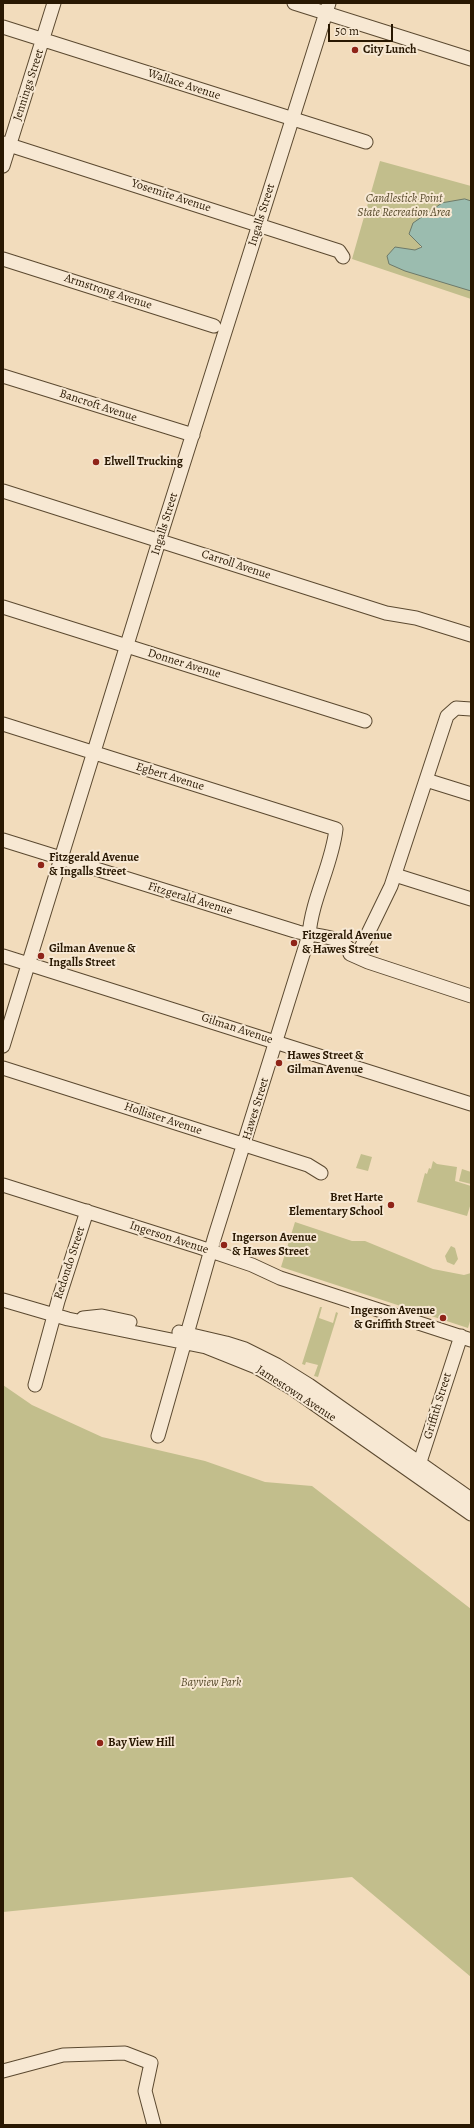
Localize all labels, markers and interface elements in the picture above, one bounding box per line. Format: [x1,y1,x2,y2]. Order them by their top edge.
scale bar [330,16,395,42]
text: 50 m [335,23,359,39]
place label: City Lunch [363,43,417,57]
marker: City Lunch [350,45,360,55]
street label: Jennings Street [11,47,47,123]
street label: Wallace Avenue [146,66,222,104]
street label: Yosemite Avenue [129,176,213,216]
street label: Ingalls Street [246,182,278,248]
park label: Candlestick Point State Recreation Area [357,192,451,220]
street label: Armstrong Avenue [62,271,154,313]
street label: Bancroft Avenue [57,387,139,425]
place label: Elwell Trucking [104,455,183,469]
marker: Elwell Trucking [91,457,101,467]
street label: Ingalls Street [149,491,181,557]
street label: Carroll Avenue [199,547,273,583]
street label: Donner Avenue [146,646,222,682]
street label: Egbert Avenue [134,760,206,794]
place label: Fitzgerald Avenue & Ingalls Street [49,851,139,879]
marker: Fitzgerald Avenue & Ingalls Street [36,860,46,870]
street label: Fitzgerald Avenue [146,879,234,919]
place label: Fitzgerald Avenue & Hawes Street [302,929,392,957]
marker: Fitzgerald Avenue & Hawes Street [289,938,299,948]
place label: Gilman Avenue & Ingalls Street [49,942,136,970]
marker: Gilman Avenue & Ingalls Street [36,951,46,961]
street label: Gilman Avenue [199,1011,275,1047]
place label: Hawes Street & Gilman Avenue [287,1049,364,1077]
marker: Hawes Street & Gilman Avenue [274,1058,284,1068]
street label: Hawes Street [240,1076,272,1142]
street label: Hollister Avenue [122,1100,204,1138]
place label: Bret Harte Elementary School [289,1191,383,1219]
marker: Bret Harte Elementary School [386,1200,396,1210]
street label: Ingerson Avenue [128,1218,210,1258]
street label: Redondo Street [51,1225,89,1301]
place label: Ingerson Avenue & Hawes Street [232,1231,317,1259]
marker: Ingerson Avenue & Hawes Street [219,1240,229,1250]
place label: Ingerson Avenue & Griffith Street [350,1304,435,1332]
marker: Ingerson Avenue & Griffith Street [438,1313,448,1323]
street label: Jamestown Avenue [253,1363,339,1425]
street label: Griffith Street [421,1371,455,1441]
park label: Bayview Park [181,1676,241,1690]
place label: Bay View Hill [108,1736,174,1750]
marker: Bay View Hill [95,1738,105,1748]

